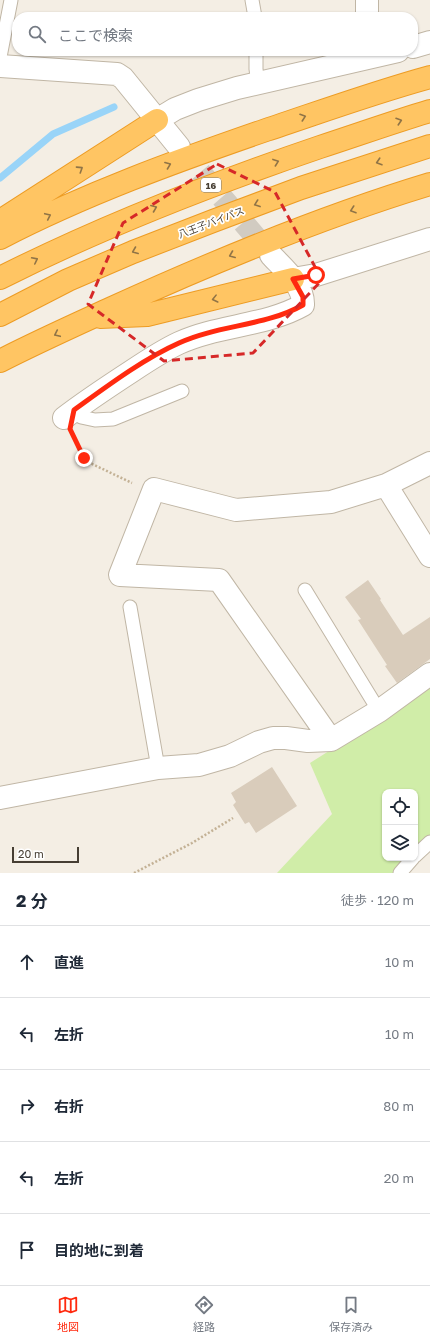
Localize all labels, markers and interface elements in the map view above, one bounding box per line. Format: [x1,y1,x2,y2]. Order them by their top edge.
search box [12,12,418,56]
icon: search [26,23,48,45]
text: ここで検索 [58,26,133,44]
one-way arrow [300,114,307,122]
one-way arrow [395,117,402,125]
one-way arrow [376,157,383,166]
one-way arrow [272,159,279,167]
one-way arrow [164,161,171,170]
one-way arrow [76,166,83,174]
road number: 16 [201,178,221,192]
one-way arrow [253,200,260,208]
street label: 八王子バイパス [176,204,246,240]
one-way arrow [150,205,157,213]
one-way arrow [350,205,357,213]
one-way arrow [44,212,51,220]
one-way arrow [132,247,139,255]
one-way arrow [228,251,235,259]
one-way arrow [31,257,38,265]
route start [307,266,325,284]
one-way arrow [211,294,218,302]
one-way arrow [54,329,61,337]
route end [75,449,93,467]
map controls [382,789,418,861]
button: locate [382,789,418,825]
button: layers [382,825,418,861]
scale bar [12,845,79,864]
text: 20 m [18,847,44,860]
text: 2 分 [16,890,48,911]
text: 徒歩 · 120 m [341,892,414,908]
icon: ahead [16,951,38,973]
text: 直進 [54,953,84,971]
text: 10 m [385,954,414,970]
icon: left [16,1023,38,1045]
text: 左折 [54,1025,84,1043]
text: 10 m [385,1026,414,1042]
icon: right [16,1095,38,1117]
text: 右折 [54,1097,84,1115]
text: 80 m [383,1098,414,1114]
icon: left [16,1167,38,1189]
text: 左折 [54,1169,84,1187]
text: 20 m [384,1170,414,1186]
icon: arrive [16,1239,38,1261]
text: 目的地に到着 [54,1241,144,1259]
tab: 地図 [57,1294,79,1334]
tab: 経路 [193,1294,215,1334]
tab: 保存済み [329,1294,373,1334]

